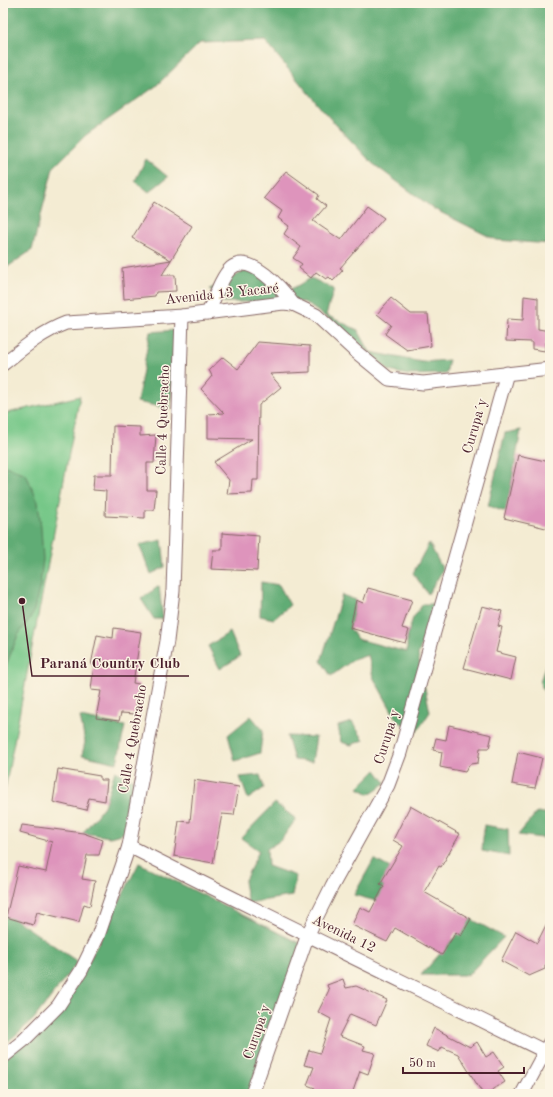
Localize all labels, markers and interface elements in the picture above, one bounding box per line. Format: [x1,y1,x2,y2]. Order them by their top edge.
street label: Avenida 13 Yacaré [165,281,279,307]
street label: Calle 4 Quebracho [154,365,172,475]
street label: Curupa´y [460,396,490,455]
callout: Paraná Country Club [32,649,189,676]
text: Paraná Country Club [40,657,180,672]
street label: Calle 4 Quebracho [117,683,149,795]
street label: Curupa´y [372,707,402,766]
street label: Avenida 12 [310,913,378,955]
street label: Curupa´y [241,1002,273,1061]
scale bar [403,1049,524,1075]
text: 50 m [409,1057,436,1070]

